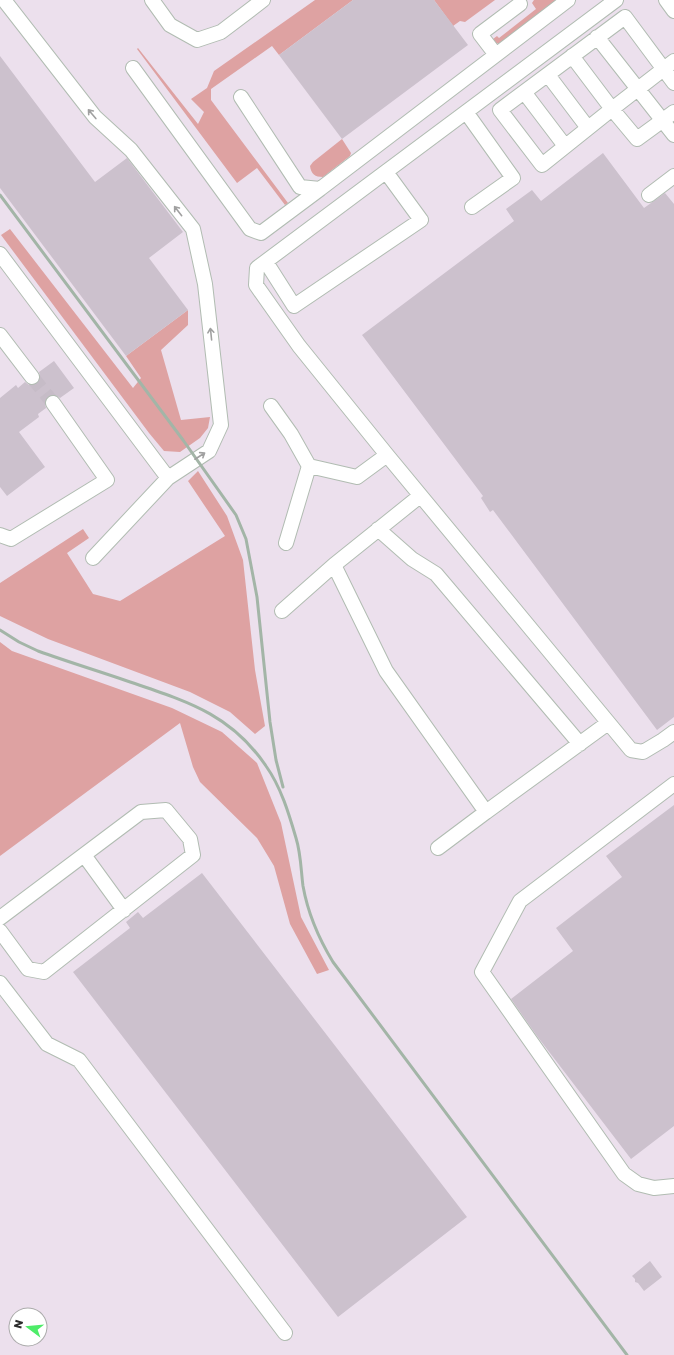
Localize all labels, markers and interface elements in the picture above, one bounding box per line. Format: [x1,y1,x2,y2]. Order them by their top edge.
one-way arrow [88,109,97,119]
one-way arrow [174,205,183,216]
one-way arrow [207,328,215,341]
one-way arrow [194,452,205,460]
north arrow [8,1307,48,1347]
text: N [11,1318,25,1330]

